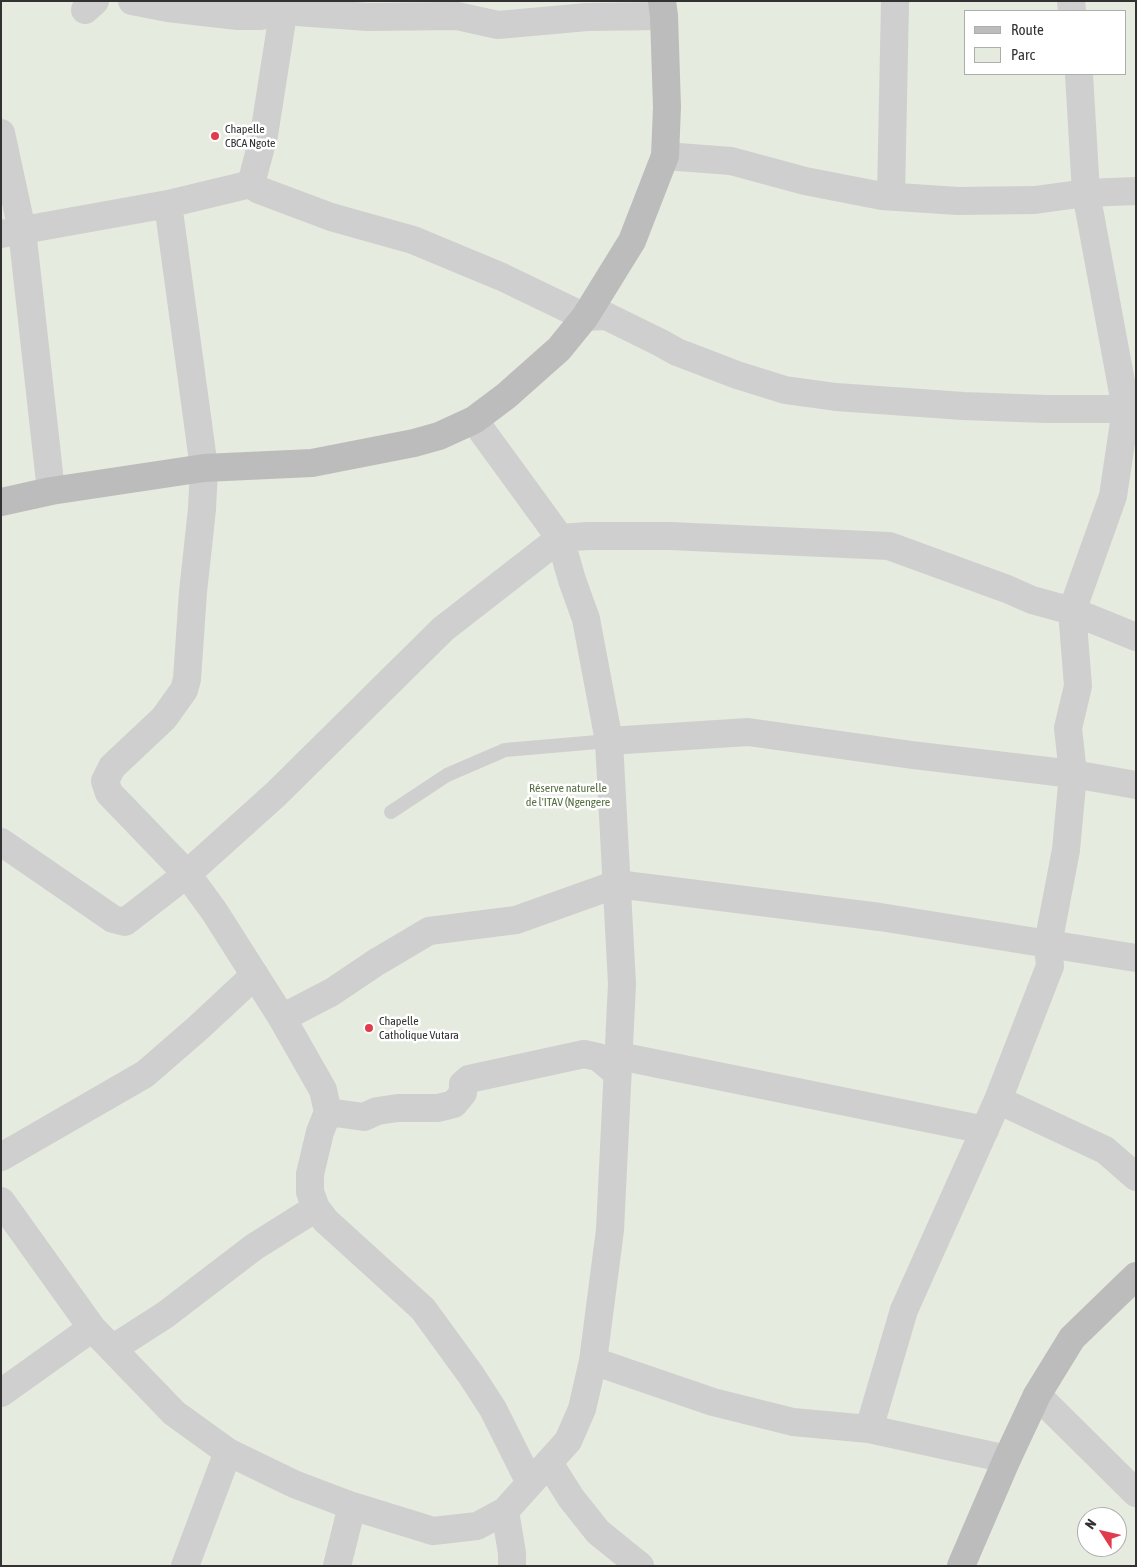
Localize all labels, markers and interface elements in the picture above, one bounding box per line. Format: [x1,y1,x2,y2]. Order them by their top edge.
legend [964,10,1127,75]
text: Route [1011,21,1044,38]
text: Parc [1011,46,1035,63]
place label: Chapelle CBCA Ngote [225,122,275,150]
marker: Chapelle CBCA Ngote [209,130,221,142]
park label: Réserve naturelle de l'ITAV (Ngengere [526,781,610,809]
place label: Chapelle Catholique Vutara [379,1014,459,1042]
marker: Chapelle Catholique Vutara [363,1022,375,1034]
north arrow [1077,1507,1127,1557]
text: N [1082,1516,1099,1532]

